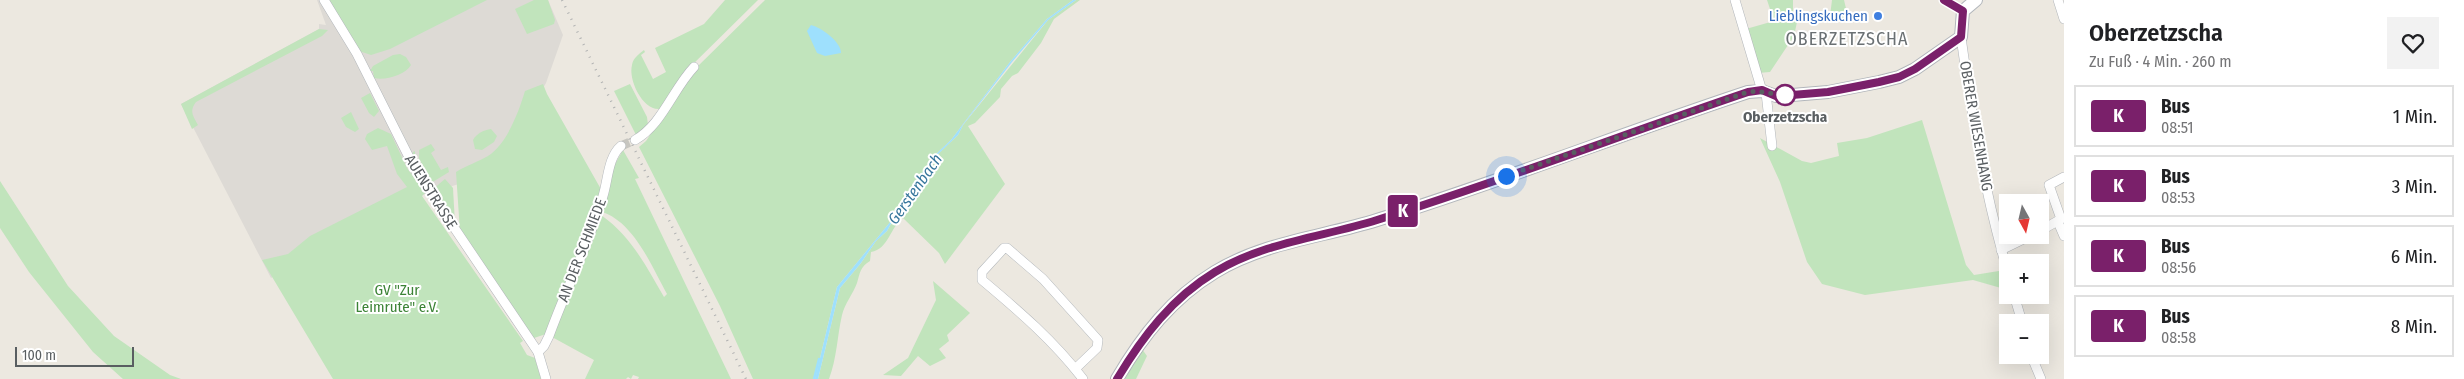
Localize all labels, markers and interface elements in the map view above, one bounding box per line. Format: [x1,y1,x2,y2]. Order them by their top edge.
place label: Lieblingskuchen [1769,7,1868,25]
marker: Lieblingskuchen [1872,10,1884,22]
button: heart [2387,17,2439,69]
text: Oberzetzscha [2089,19,2223,47]
district label: OBERZETZSCHA [1786,28,1908,50]
text: Zu Fuß · 4 Min. · 260 m [2089,52,2232,71]
street label: OBERER WIESENHANG [1956,59,1996,193]
marker: Oberzetzscha [1774,84,1796,106]
text: Bus [2161,95,2190,118]
text: K [2113,105,2124,127]
text: 1 Min. [2393,105,2437,128]
place label: Oberzetzscha [1743,108,1828,126]
text: 08:51 [2161,118,2194,137]
water label: Gerstenbach [884,150,946,228]
street label: AUENSTRASSE [401,151,461,233]
your location [1494,164,1519,189]
text: Bus [2161,165,2190,188]
text: K [2113,175,2124,197]
text: 3 Min. [2392,175,2437,198]
text: 08:53 [2161,188,2195,207]
north arrow [1999,194,2049,244]
map controls [1999,194,2049,364]
line badge: K [1387,195,1419,227]
street label: AN DER SCHMIEDE [554,196,610,304]
text: K [1398,200,1408,222]
text: Bus [2161,235,2190,258]
text: K [2113,245,2124,267]
text: 6 Min. [2391,245,2437,268]
button: + [1999,254,2049,304]
text: 08:56 [2161,258,2196,277]
park label: GV "Zur Leimrute" e.V. [355,281,439,316]
text: Bus [2161,305,2190,328]
button: − [1999,314,2049,364]
text: K [2113,315,2124,337]
text: 8 Min. [2391,315,2437,338]
text: 08:58 [2161,328,2196,347]
scale bar [15,344,134,367]
text: 100 m [22,347,56,364]

